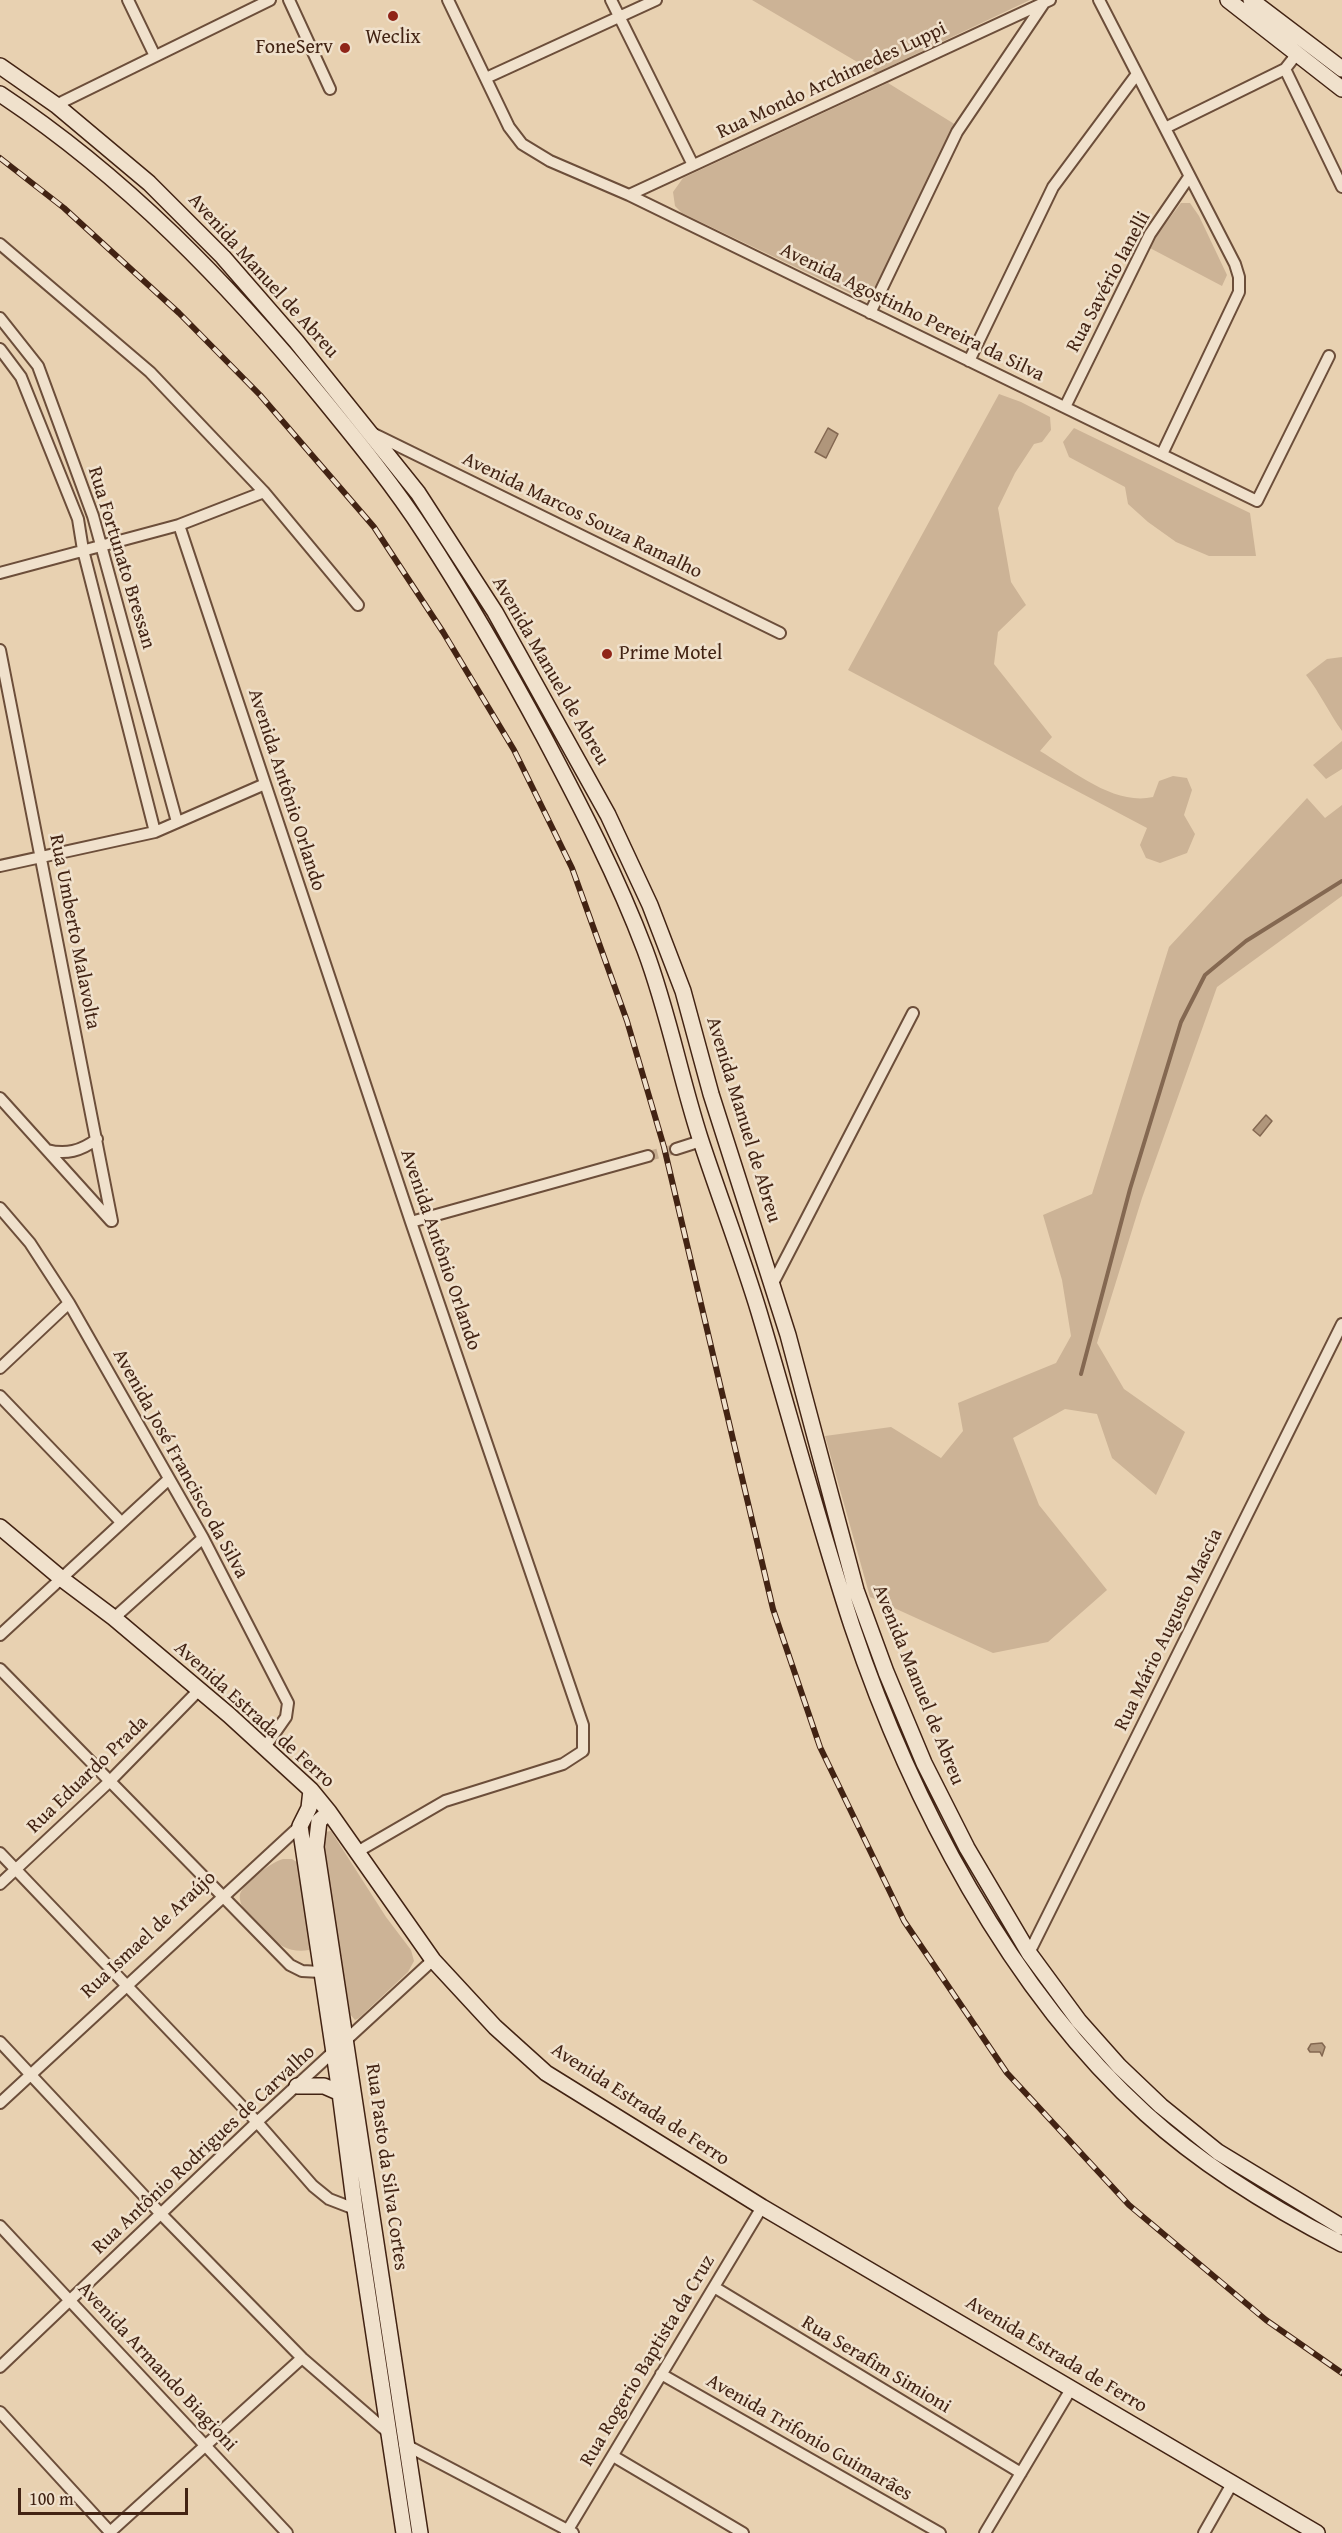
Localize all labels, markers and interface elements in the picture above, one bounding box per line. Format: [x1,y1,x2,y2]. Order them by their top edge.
marker: Weclix [386,9,400,23]
street label: Rua Mondo Archimedes Luppi [713,17,951,145]
place label: Weclix [365,26,421,50]
place label: FoneServ [256,36,333,60]
marker: FoneServ [338,41,352,55]
street label: Avenida Manuel de Abreu [183,189,343,363]
street label: Rua Savério Ianelli [1062,208,1156,356]
street label: Avenida Agostinho Pereira da Silva [776,238,1048,388]
street label: Avenida Marcos Souza Ramalho [458,447,706,585]
street label: Rua Fortunato Bressan [82,464,160,652]
street label: Avenida Manuel de Abreu [486,572,614,770]
place label: Prime Motel [619,642,722,666]
marker: Prime Motel [600,647,614,661]
street label: Avenida Antônio Orlando [242,686,330,894]
street label: Rua Umberto Malavolta [43,833,105,1031]
street label: Avenida Manuel de Abreu [700,1014,786,1226]
street label: Avenida Antônio Orlando [394,1146,486,1354]
street label: Avenida José Francisco da Silva [107,1345,253,1583]
street label: Rua Mário Augusto Mascia [1110,1525,1228,1735]
street label: Avenida Manuel de Abreu [867,1581,969,1789]
street label: Avenida Estrada de Ferro [169,1637,339,1793]
street label: Rua Eduardo Prada [22,1711,154,1839]
street label: Rua Ismael de Araújo [76,1866,222,2004]
street label: Avenida Estrada de Ferro [546,2038,734,2172]
street label: Rua Antônio Rodrigues de Carvalho [88,2040,320,2260]
street label: Rua Pasto da Silva Cortes [360,2062,412,2272]
street label: Rua Rogerio Baptista da Cruz [575,2251,721,2471]
street label: Avenida Armando Biagioni [72,2277,242,2457]
street label: Avenida Estrada de Ferro [961,2291,1151,2419]
street label: Rua Serafim Simioni [797,2311,955,2419]
street label: Avenida Trifonio Guimarães [702,2369,916,2507]
scale bar [21,2476,190,2514]
text: 100 m [29,2485,74,2512]

